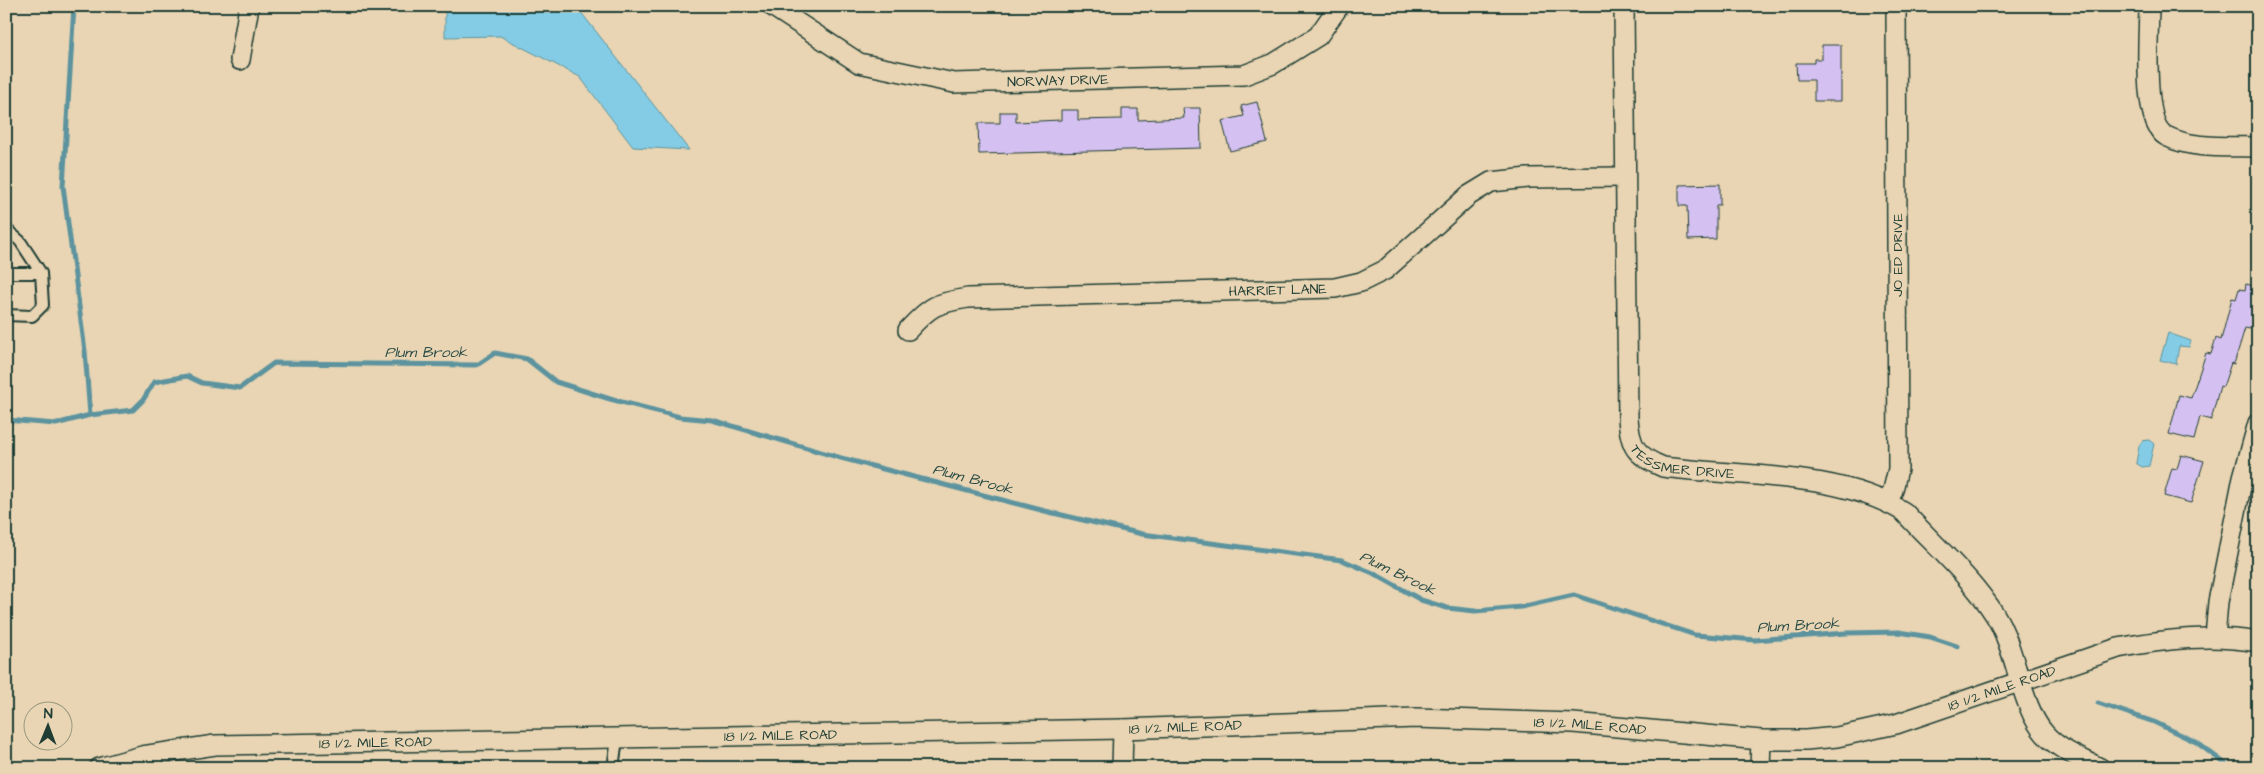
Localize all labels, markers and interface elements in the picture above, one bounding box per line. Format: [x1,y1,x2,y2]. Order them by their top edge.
street label: NORWAY DRIVE [1007,70,1110,93]
street label: JO ED DRIVE [1888,212,1908,297]
street label: HARRIET LANE [1228,279,1328,302]
water label: Plum Brook [385,342,468,363]
street label: TESSMER DRIVE [1625,441,1736,484]
water label: Plum Brook [930,459,1016,500]
water label: Plum Brook [1356,546,1440,601]
water label: Plum Brook [1756,613,1840,638]
street label: 18 1/2 MILE ROAD [1945,661,2059,717]
north arrow [22,702,72,752]
text: N [44,704,53,724]
street label: 18 1/2 MILE ROAD [1533,713,1647,741]
street label: 18 1/2 MILE ROAD [1129,716,1242,740]
street label: 18 1/2 MILE ROAD [724,725,837,747]
street label: 18 1/2 MILE ROAD [319,732,432,754]

